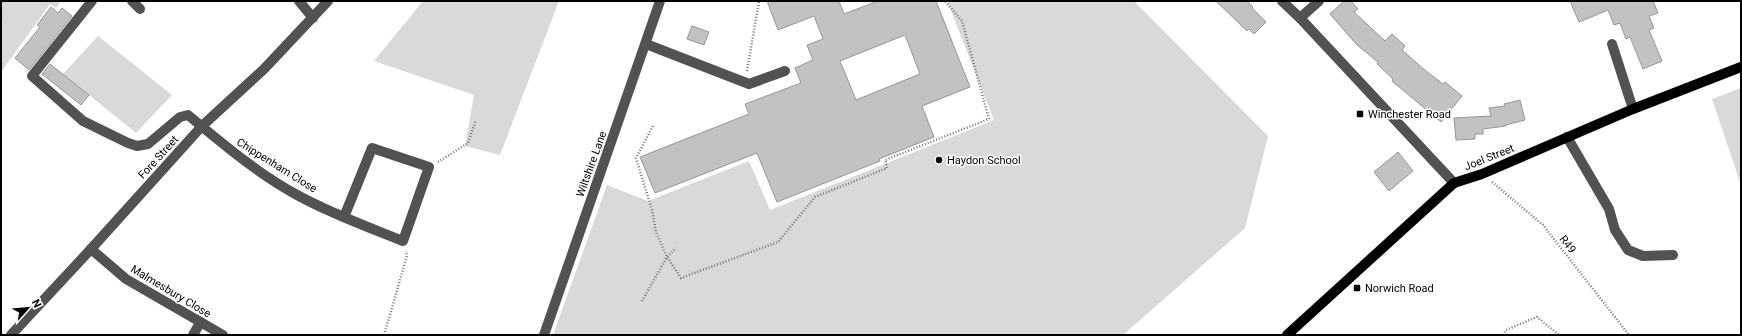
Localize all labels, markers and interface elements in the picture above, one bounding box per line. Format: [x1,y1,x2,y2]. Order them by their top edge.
place label: Winchester Road [1368,108,1451,121]
marker: Winchester Road [1355,109,1365,119]
street label: Wiltshire Lane [574,129,609,199]
street label: Fore Street [136,133,181,182]
street label: Chippenham Close [234,135,319,195]
street label: Joel Street [1462,141,1516,173]
place label: Haydon School [947,154,1021,167]
marker: Haydon School [934,155,944,165]
street label: R49 [1557,233,1579,256]
street label: Malmesbury Close [128,262,213,321]
place label: Norwich Road [1365,282,1434,295]
marker: Norwich Road [1352,283,1362,293]
north arrow [8,288,48,328]
text: N [29,297,44,310]

